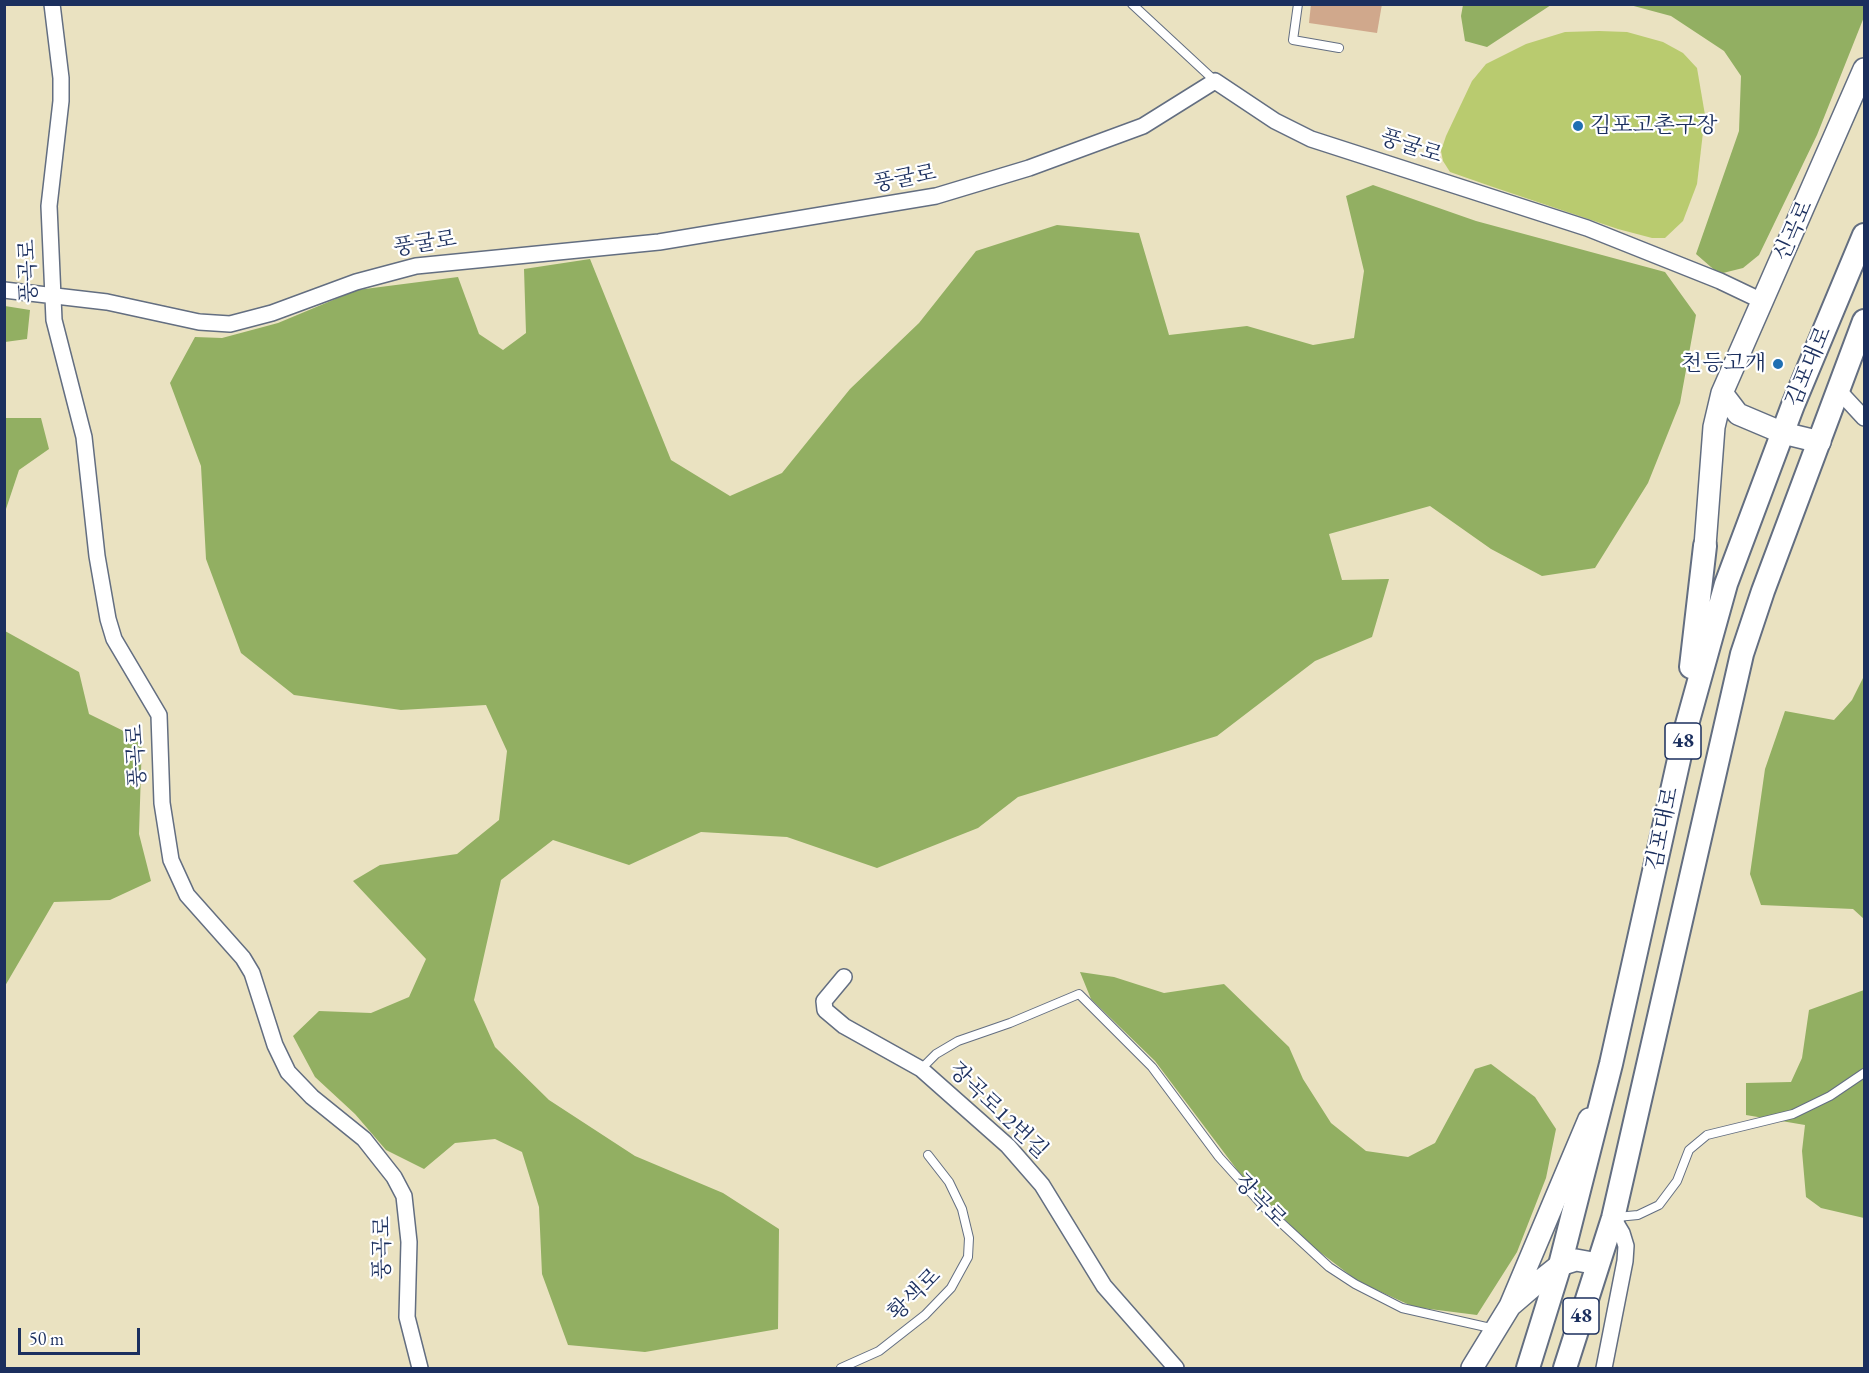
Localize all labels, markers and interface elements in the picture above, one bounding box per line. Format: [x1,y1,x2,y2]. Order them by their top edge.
place label: 김포고촌구장 [1590,113,1718,139]
marker: 김포고촌구장 [1571,119,1585,133]
street label: 풍굴로 [1377,125,1445,169]
street label: 풍굴로 [871,160,939,198]
street label: 신곡로 [1769,197,1819,265]
street label: 풍굴로 [391,226,459,262]
street label: 풍곡로 [15,239,43,303]
street label: 김포대로 [1780,323,1838,411]
place label: 천등고개 [1681,351,1766,377]
marker: 천등고개 [1771,357,1785,371]
street label: 풍곡로 [122,723,152,789]
road number: 48 [1665,723,1701,759]
street label: 김포대로 [1641,785,1685,873]
street label: 장곡로12번길 [943,1057,1053,1165]
street label: 장곡로 [1228,1169,1292,1233]
street label: 풍곡로 [370,1216,396,1280]
street label: 황색로 [883,1263,947,1327]
road number: 48 [1563,1298,1599,1334]
scale bar [21,1316,142,1354]
text: 50 m [29,1327,64,1350]

